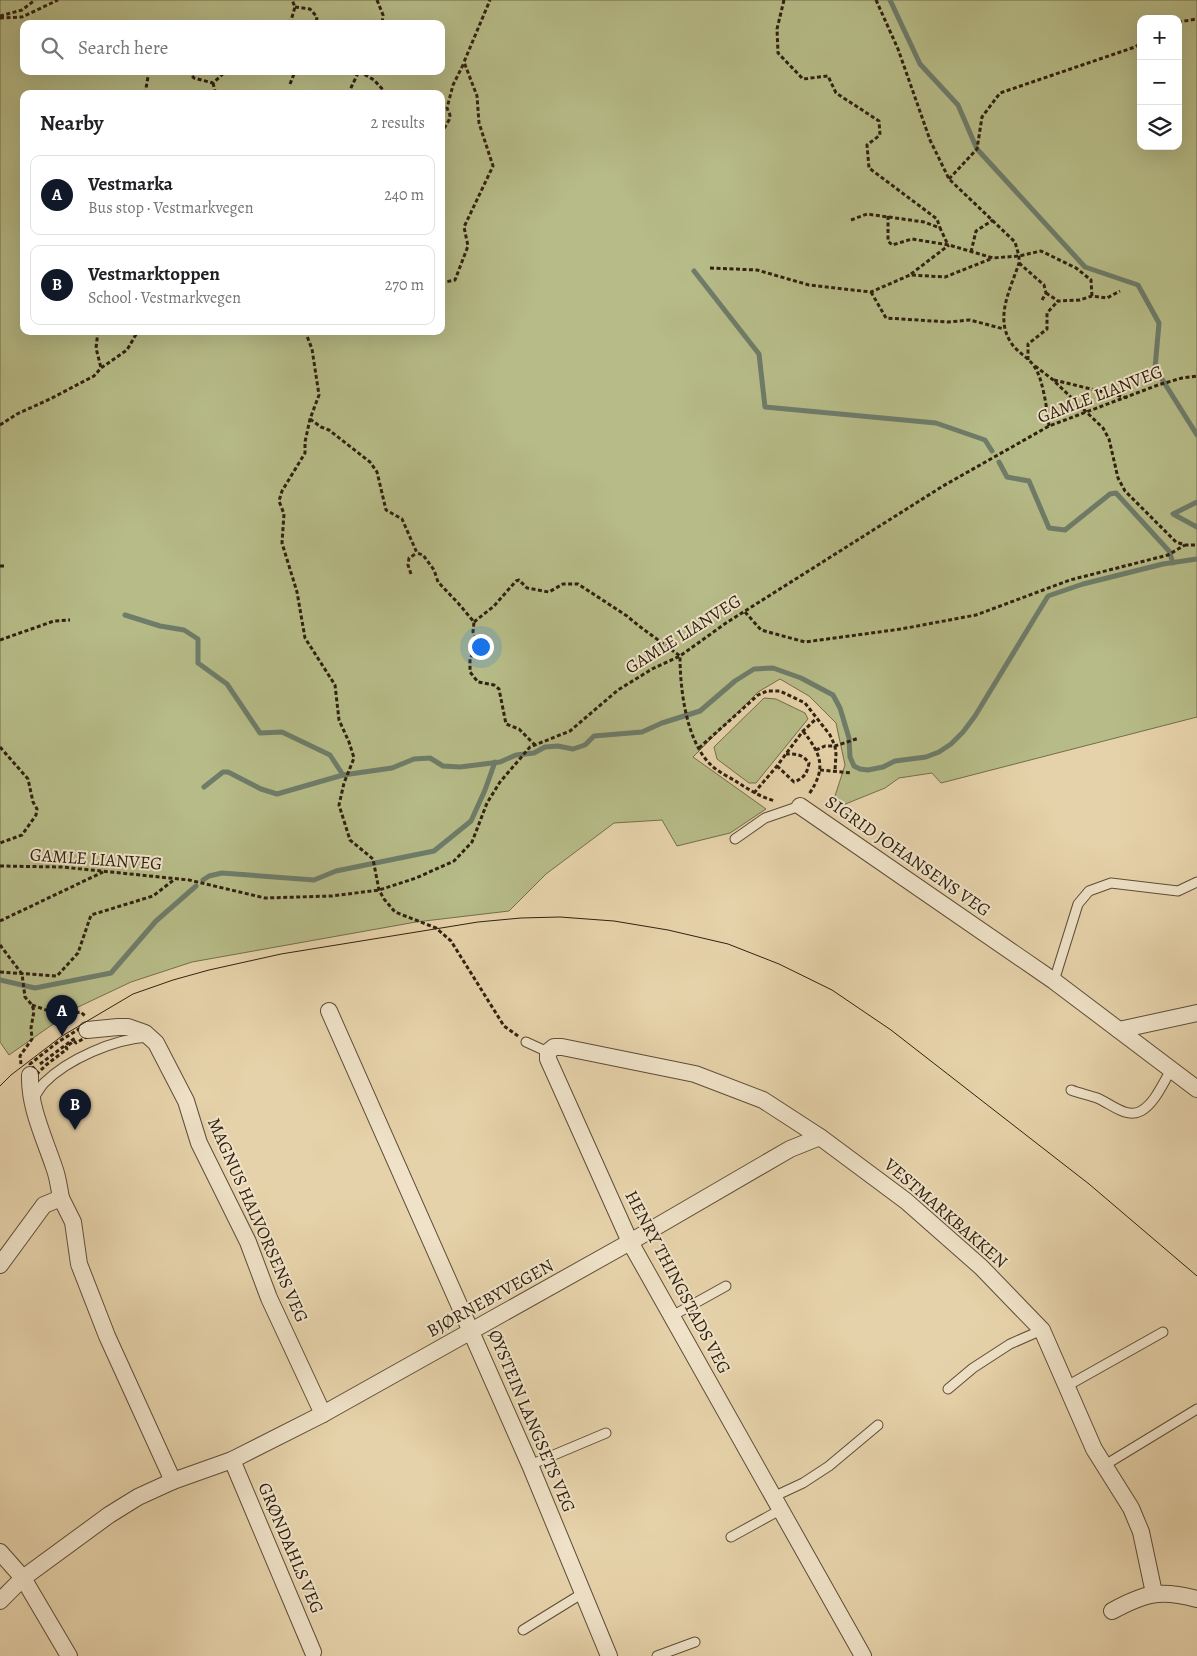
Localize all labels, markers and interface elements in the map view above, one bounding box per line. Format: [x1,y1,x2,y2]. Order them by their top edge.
map controls [1137,15,1182,150]
button: + [1137,15,1182,60]
search box [20,20,445,75]
icon: search [38,34,66,62]
text: Search here [78,35,168,61]
button: − [1137,60,1182,105]
button: layers [1137,105,1182,150]
text: Nearby [40,109,103,137]
text: 2 results [370,112,425,134]
text: Vestmarka [88,171,173,197]
text: A [52,184,62,206]
text: 240 m [384,184,424,206]
text: Bus stop · Vestmarkvegen [88,197,254,219]
text: Vestmarktoppen [88,261,220,287]
text: B [52,274,62,296]
text: 270 m [385,274,424,296]
text: School · Vestmarkvegen [88,287,241,309]
street label: GAMLE LIANVEG [1034,359,1166,429]
street label: GAMLE LIANVEG [620,589,746,679]
your location [468,634,494,660]
street label: SIGRID JOHANSENS VEG [821,790,995,922]
street label: GAMLE LIANVEG [29,842,163,876]
pin: A [46,995,78,1036]
pin: B [59,1089,91,1130]
street label: MAGNUS HALVORSENS VEG [202,1114,314,1326]
street label: VESTMARKBAKKEN [878,1152,1013,1273]
street label: HENRY THINGSTADS VEG [619,1186,737,1378]
street label: BJØRNEBYVEGEN [422,1253,558,1343]
street label: ØYSTEIN LANGSETS VEG [483,1326,581,1516]
street label: GRØNDAHLS VEG [253,1479,329,1617]

